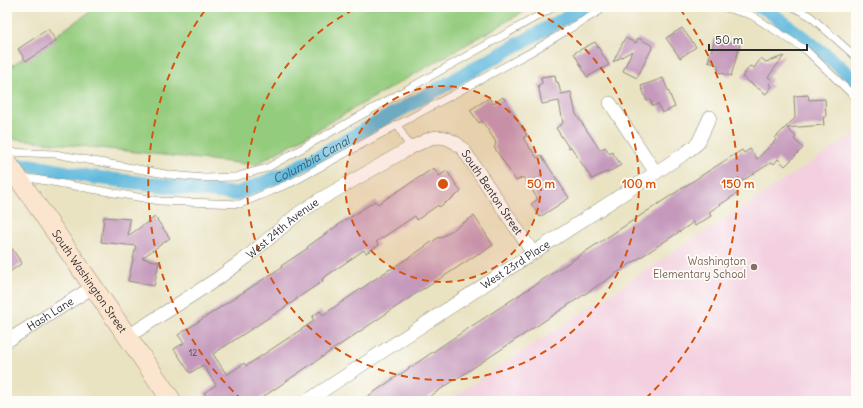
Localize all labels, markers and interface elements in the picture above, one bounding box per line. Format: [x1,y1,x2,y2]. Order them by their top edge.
scale bar [709,26,807,52]
text: 50 m [715,32,744,47]
water label: Columbia Canal [270,131,354,186]
street label: South Benton Street [459,147,526,238]
text: 50 m [527,176,556,191]
text: 100 m [622,176,656,191]
text: 150 m [722,176,755,191]
centre of rings [436,177,450,191]
street label: West 24th Avenue [244,195,321,261]
street label: South Washington Street [49,227,130,336]
street label: West 23rd Place [478,237,552,292]
place label: Washington Elementary School [653,254,746,281]
marker: Washington Elementary School [749,262,759,272]
street label: Hash Lane [24,294,76,334]
house number: 12 [189,347,197,358]

